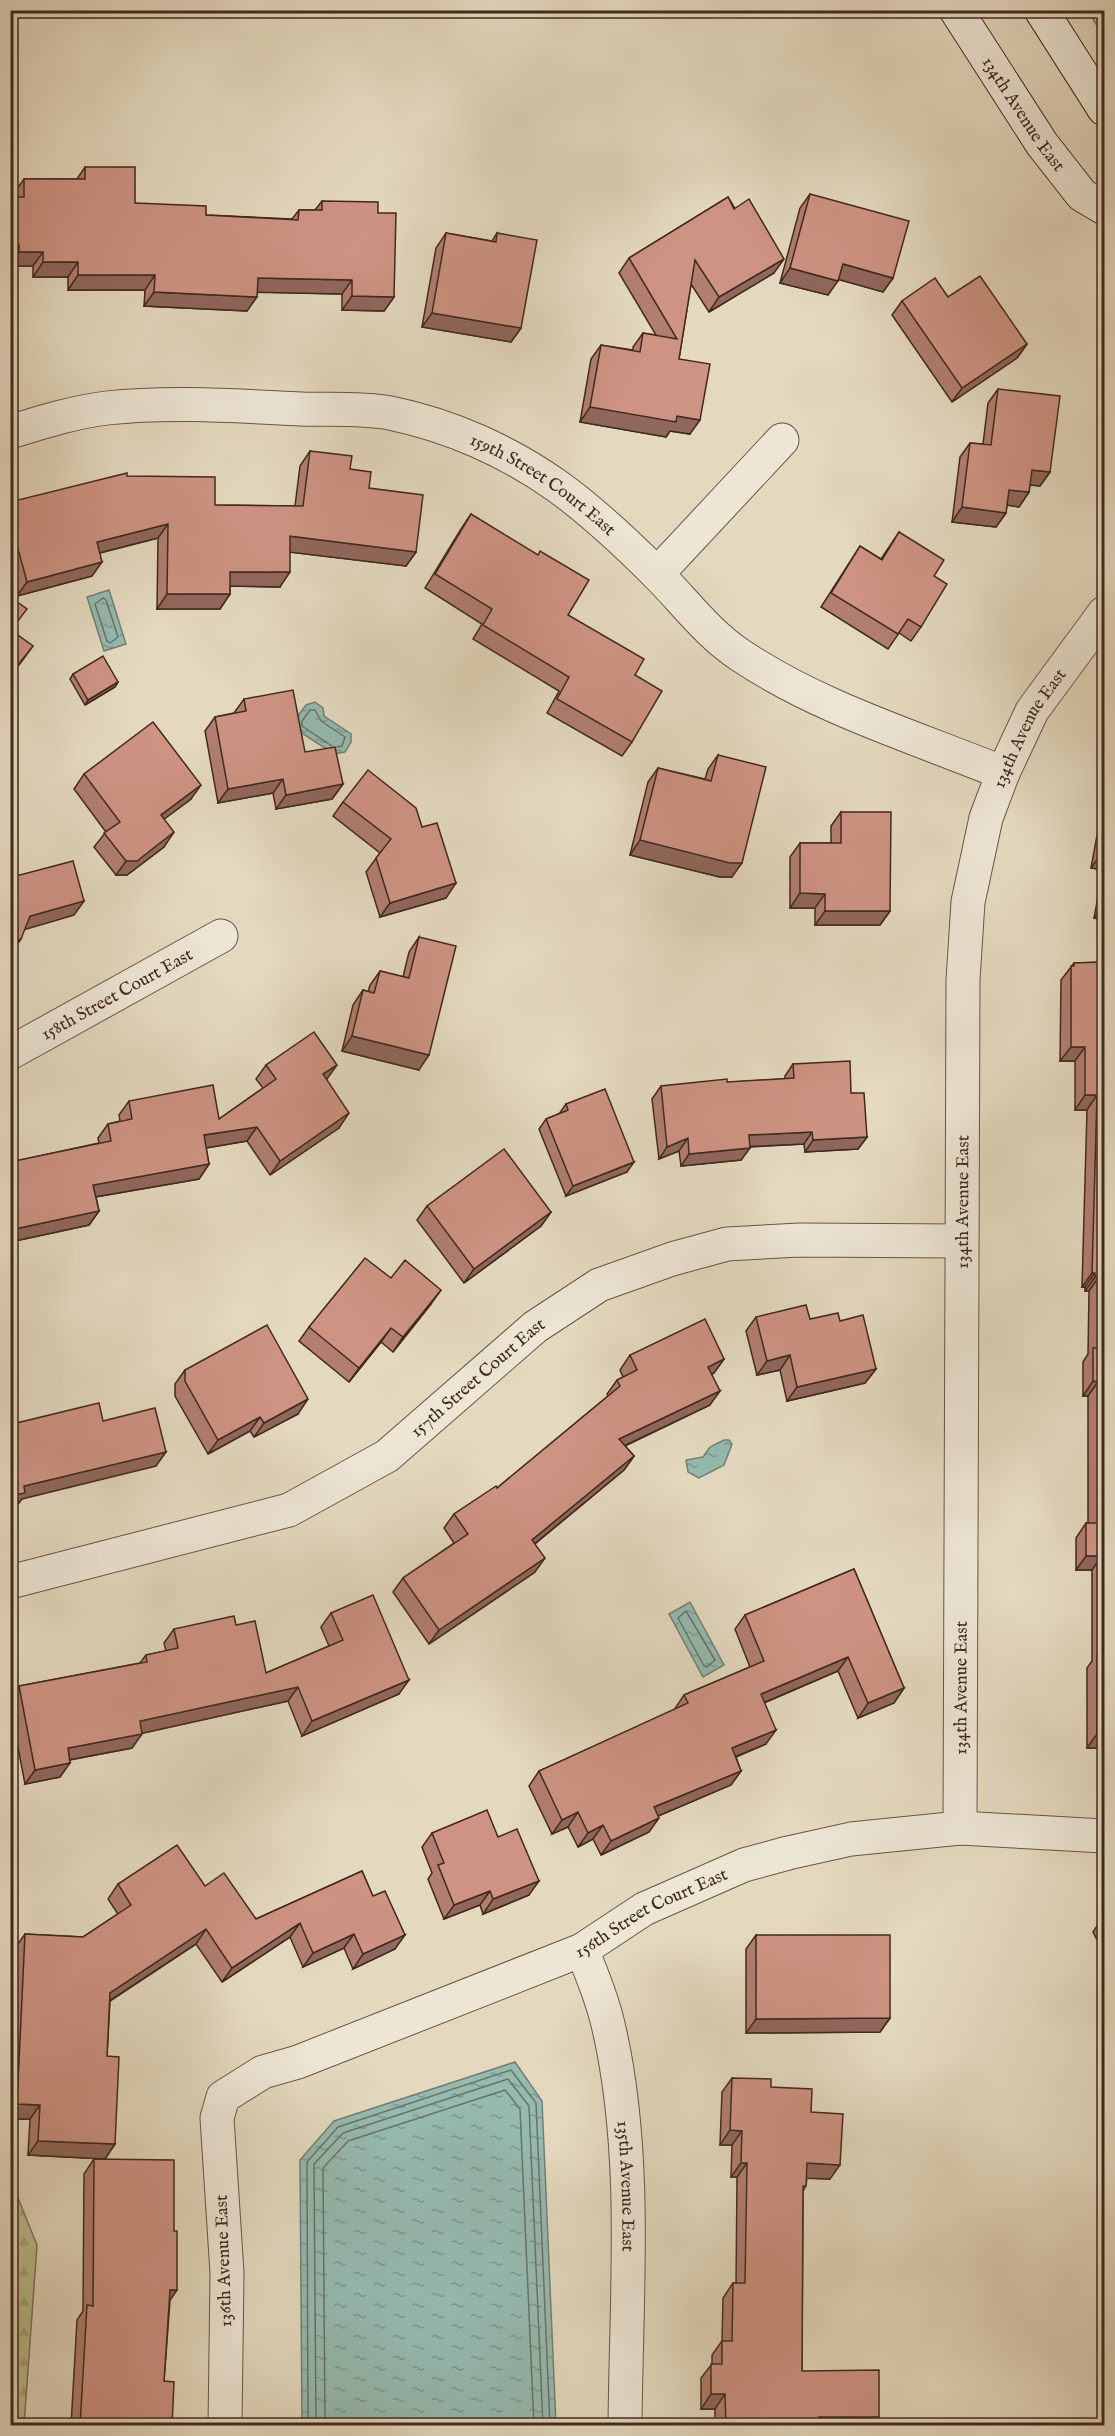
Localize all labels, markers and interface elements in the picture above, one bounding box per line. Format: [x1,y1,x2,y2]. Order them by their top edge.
street label: 134th Avenue East [976,53,1069,177]
street label: 159th Street Court East [466,429,620,542]
street label: 134th Avenue East [988,665,1072,792]
street label: 158th Street Court East [37,944,197,1046]
street label: 134th Avenue East [952,1135,975,1269]
street label: 157th Street Court East [406,1314,550,1443]
street label: 134th Avenue East [950,1621,974,1755]
street label: 156th Street Court East [572,1864,732,1964]
street label: 135th Avenue East [611,2120,638,2252]
street label: 136th Avenue East [211,2194,238,2328]

